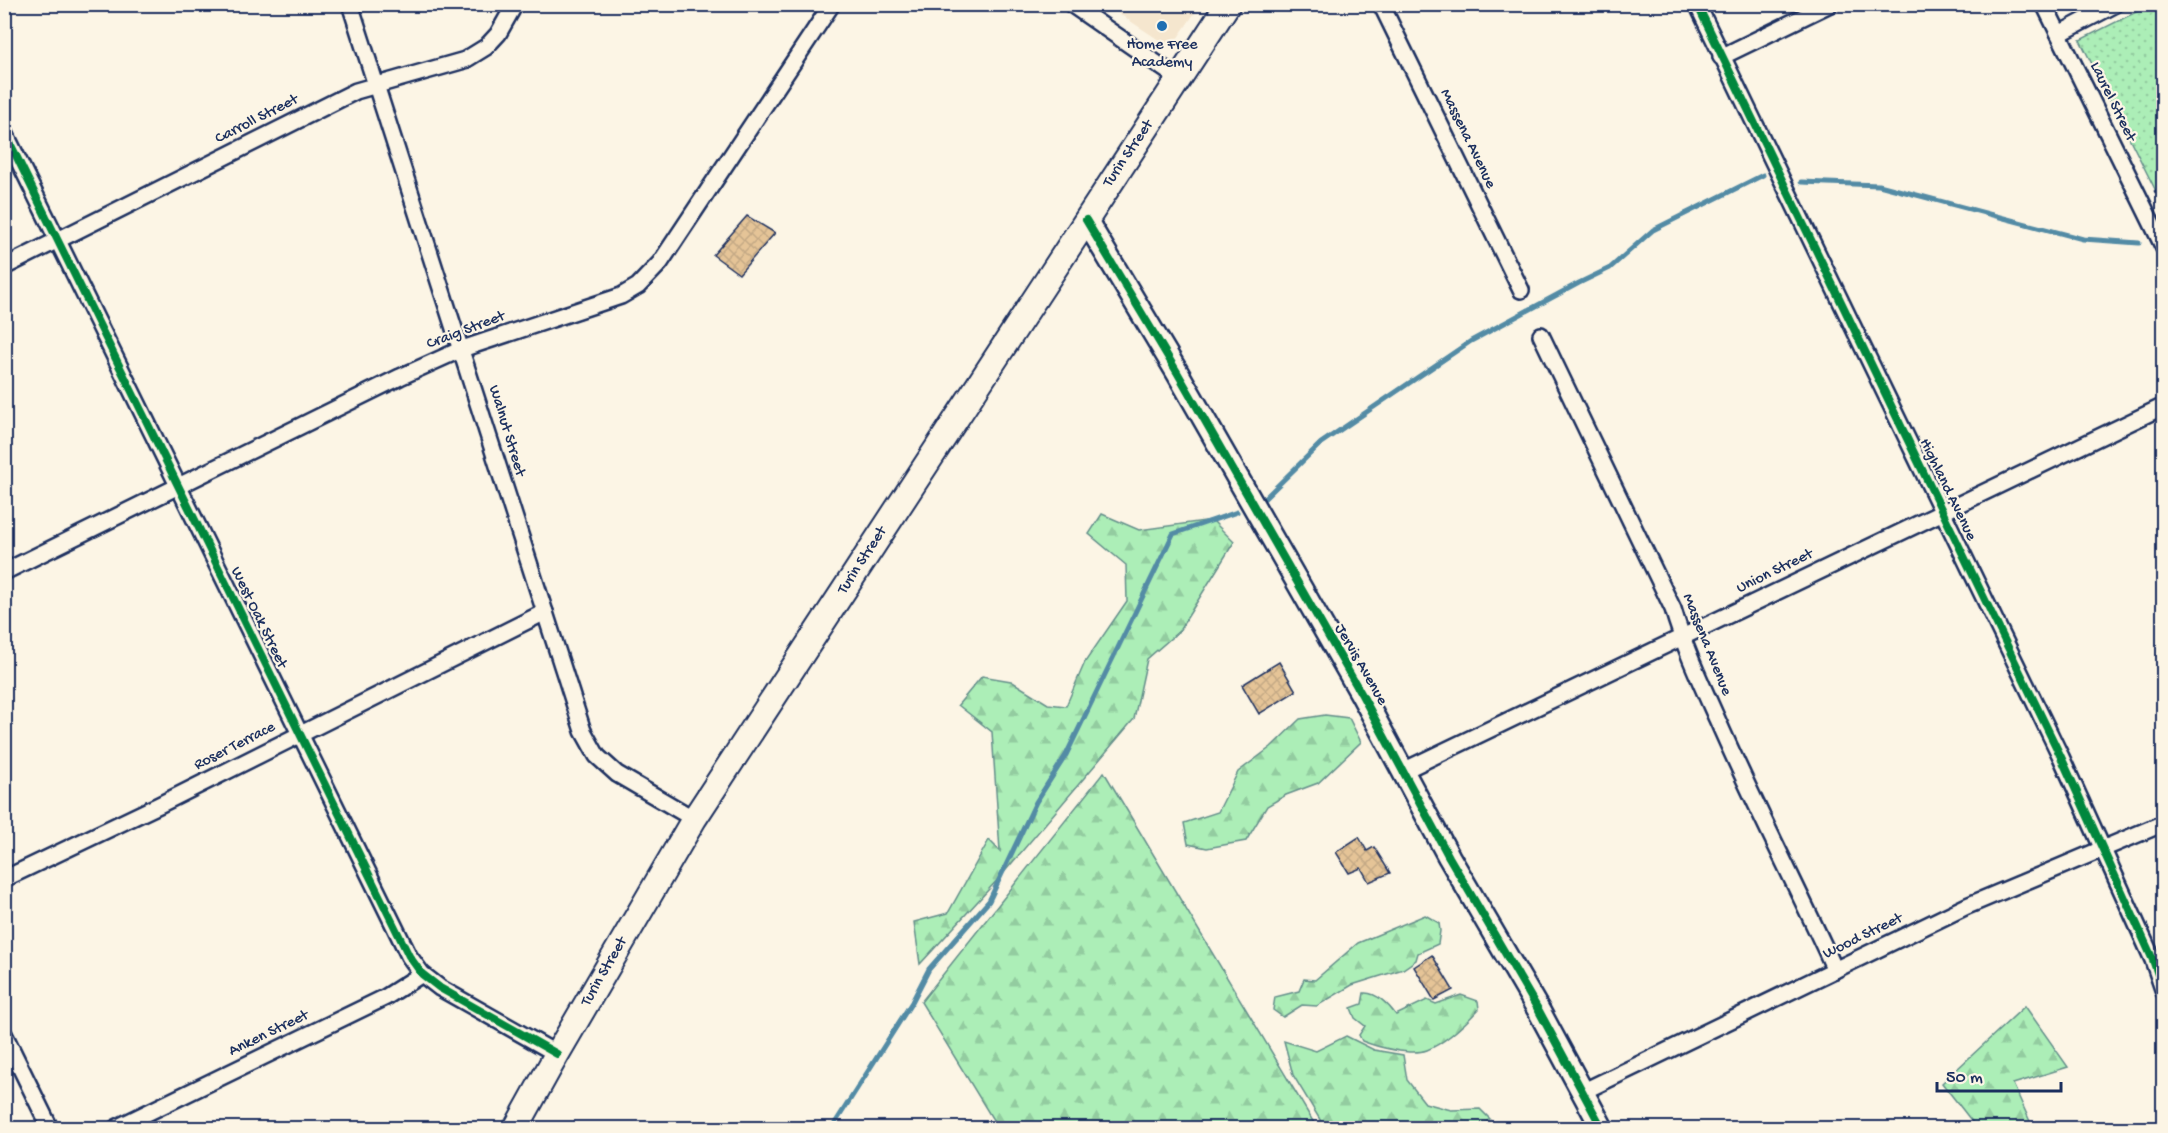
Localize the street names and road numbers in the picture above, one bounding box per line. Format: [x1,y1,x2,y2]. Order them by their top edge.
street label: Laurel Street [2085,59,2140,146]
street label: Massena Avenue [1435,86,1500,193]
street label: Carroll Street [212,90,303,149]
street label: Turin Street [1099,116,1159,192]
street label: Craig Street [424,307,509,355]
street label: Walnut Street [483,383,529,480]
street label: Highland Avenue [1914,436,1980,545]
street label: Turin Street [834,522,893,599]
street label: Union Street [1734,545,1818,599]
street label: West Oak Street [225,564,291,673]
street label: Massena Avenue [1677,591,1735,700]
street label: Jervis Avenue [1329,621,1391,710]
street label: Roser Terrace [191,718,279,776]
street label: Wood Street [1820,909,1907,964]
street label: Turin Street [577,933,633,1011]
street label: Anken Street [226,1006,313,1061]

